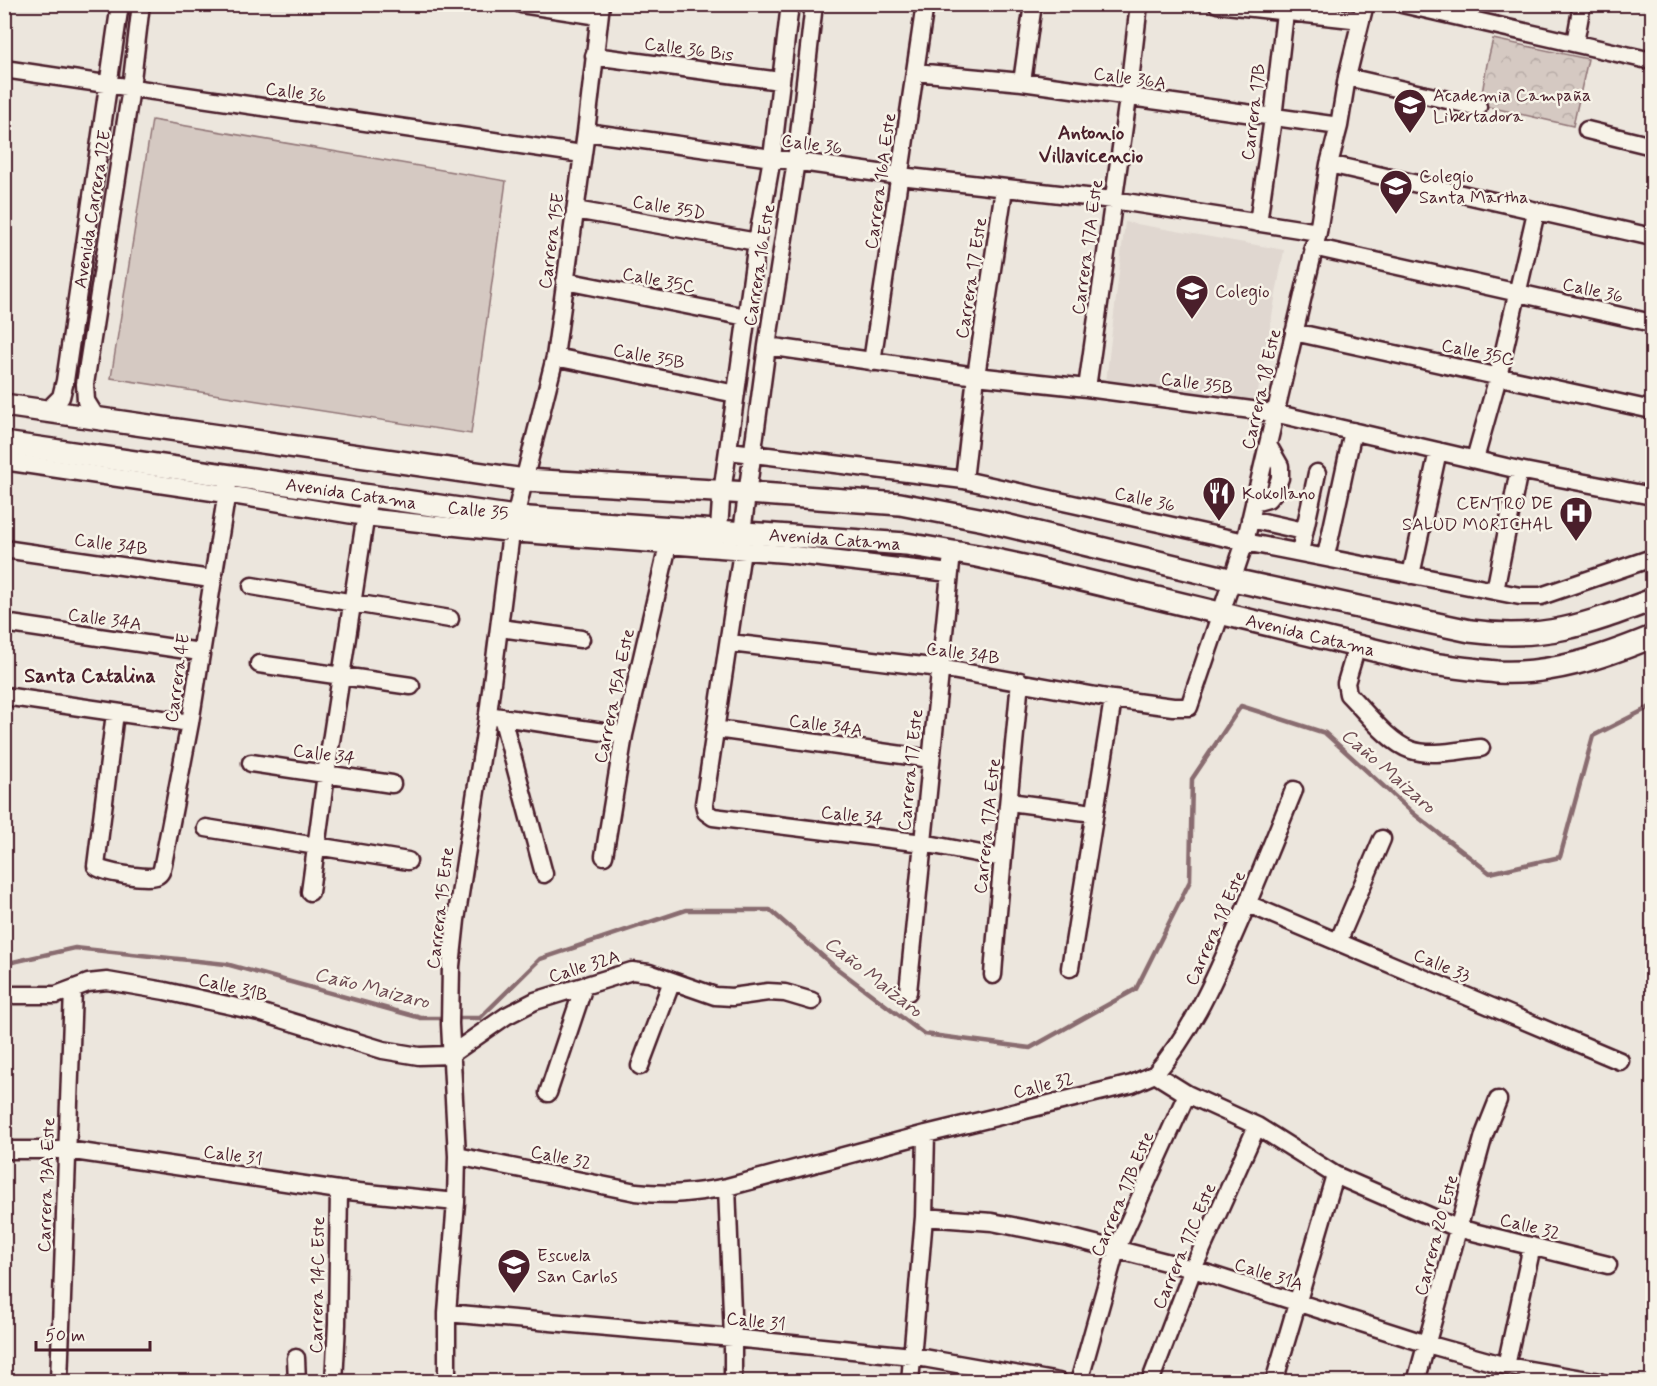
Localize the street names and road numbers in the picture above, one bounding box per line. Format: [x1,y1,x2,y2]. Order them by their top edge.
street label: Calle 36 Bis [643,32,735,68]
street label: Calle 36A [1092,62,1168,96]
street label: Carrera 17B [1236,62,1272,162]
street label: Calle 36 [264,77,328,109]
street label: Carrera 16A Este [860,111,902,251]
street label: Avenida Carrera 12E [69,128,117,290]
street label: Calle 36 [780,129,844,161]
street label: Carrera 17A Este [1067,178,1109,316]
street label: Calle 35D [630,190,707,226]
street label: Carrera 15E [533,191,571,291]
street label: Carrera 16 Este [738,202,782,328]
street label: Carrera 17 Este [951,216,993,341]
street label: Calle 35C [620,262,698,300]
street label: Calle 36 [1560,272,1626,310]
street label: Carrera 18 Este [1236,326,1288,452]
street label: Calle 35C [1439,334,1517,372]
street label: Calle 35B [611,338,687,376]
street label: Calle 35B [1159,367,1235,401]
street label: Avenida Catama [284,473,418,516]
street label: Calle 36 [1112,481,1178,519]
street label: Calle 35 [446,496,510,526]
street label: Avenida Catama [768,524,902,557]
street label: Calle 34B [73,528,149,562]
street label: Calle 34A [66,603,143,637]
street label: Avenida Catama [1243,609,1377,663]
street label: Carrera 15A Este [589,627,641,766]
street label: Carrera 4E [160,632,196,724]
street label: Calle 34B [925,637,1001,671]
street label: Carrera 17 Este [893,708,929,832]
street label: Calle 34A [787,709,864,743]
street label: Calle 34 [291,739,357,771]
street label: Carrera 17A Este [969,757,1007,895]
street label: Calle 34 [819,800,884,832]
street label: Carrera 15 Este [422,845,460,971]
street label: Carrera 18 Este [1180,867,1252,990]
street label: Calle 33 [1410,943,1474,989]
street label: Calle 32A [546,945,623,989]
street label: Calle 31B [195,968,270,1008]
street label: Calle 32 [1011,1067,1076,1105]
street label: Carrera 13A Este [33,1117,61,1253]
street label: Carrera 17B Este [1086,1128,1160,1261]
street label: Calle 31 [202,1140,264,1172]
street label: Calle 32 [528,1140,593,1176]
street label: Carrera 20 Este [1409,1172,1465,1299]
street label: Carrera 17C Este [1147,1179,1222,1313]
street label: Calle 32 [1497,1208,1562,1246]
street label: Carrera 14C Este [305,1216,331,1354]
street label: Calle 31A [1231,1253,1306,1297]
street label: Calle 31 [725,1307,787,1337]

